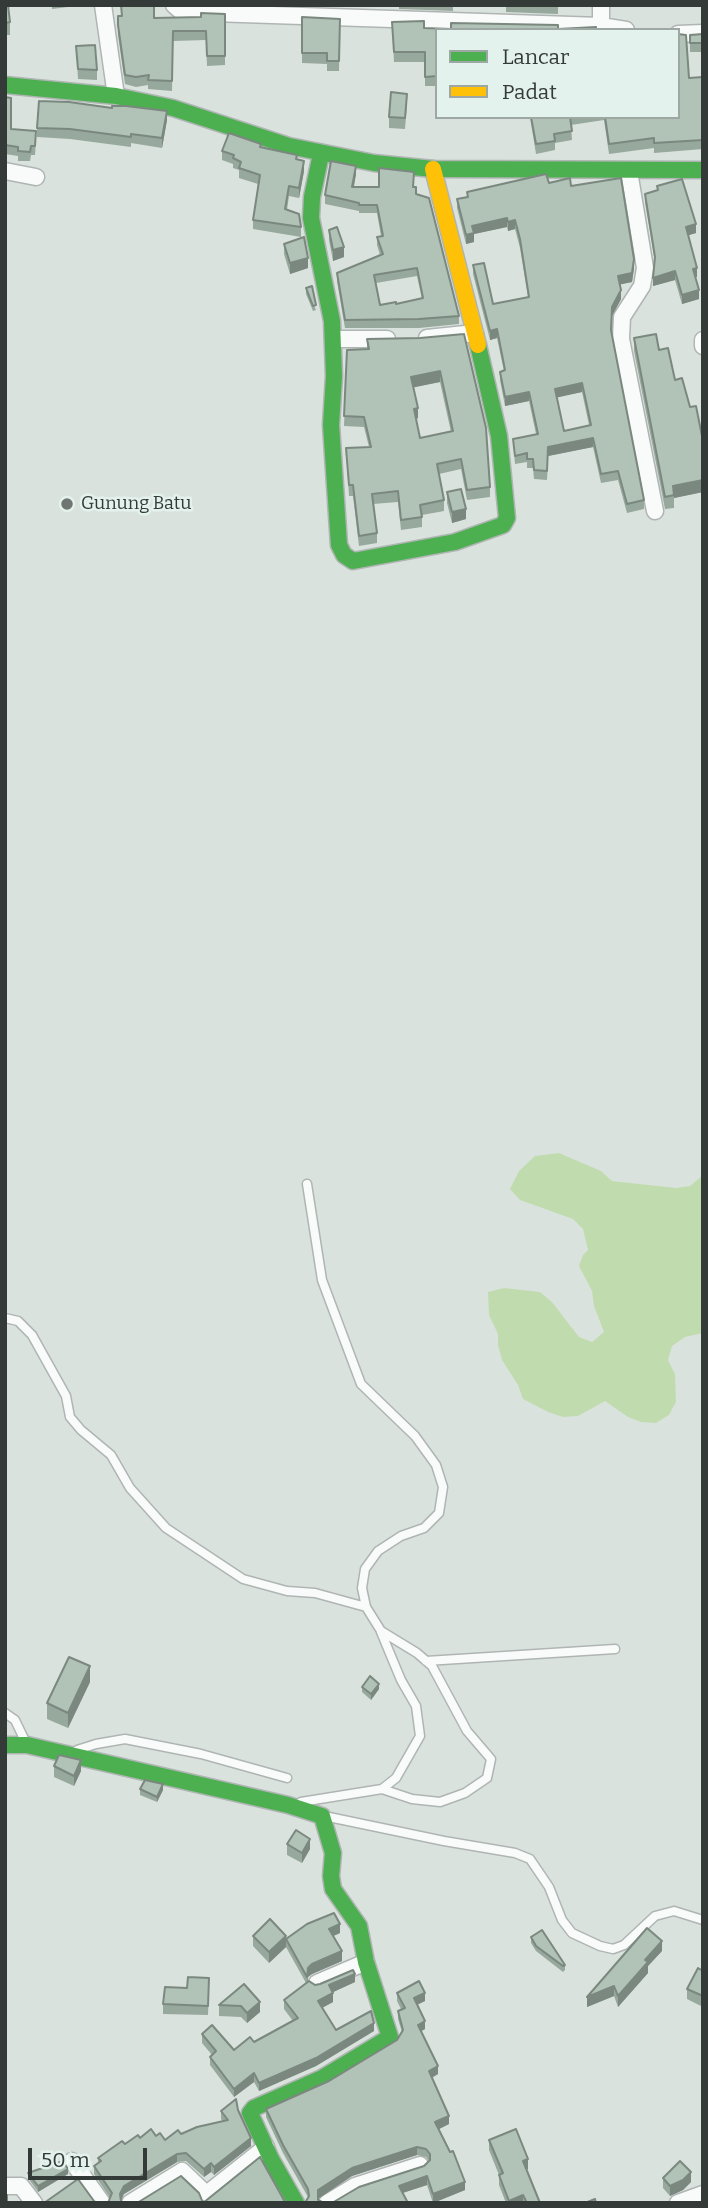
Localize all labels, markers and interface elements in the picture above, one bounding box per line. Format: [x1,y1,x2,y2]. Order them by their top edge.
legend [435,28,680,119]
text: Lancar [502,44,569,70]
text: Padat [502,79,557,105]
place label: Gunung Batu [81,493,192,515]
marker: Gunung Batu [59,496,75,512]
scale bar [32,2134,150,2178]
text: 50 m [41,2147,90,2173]

